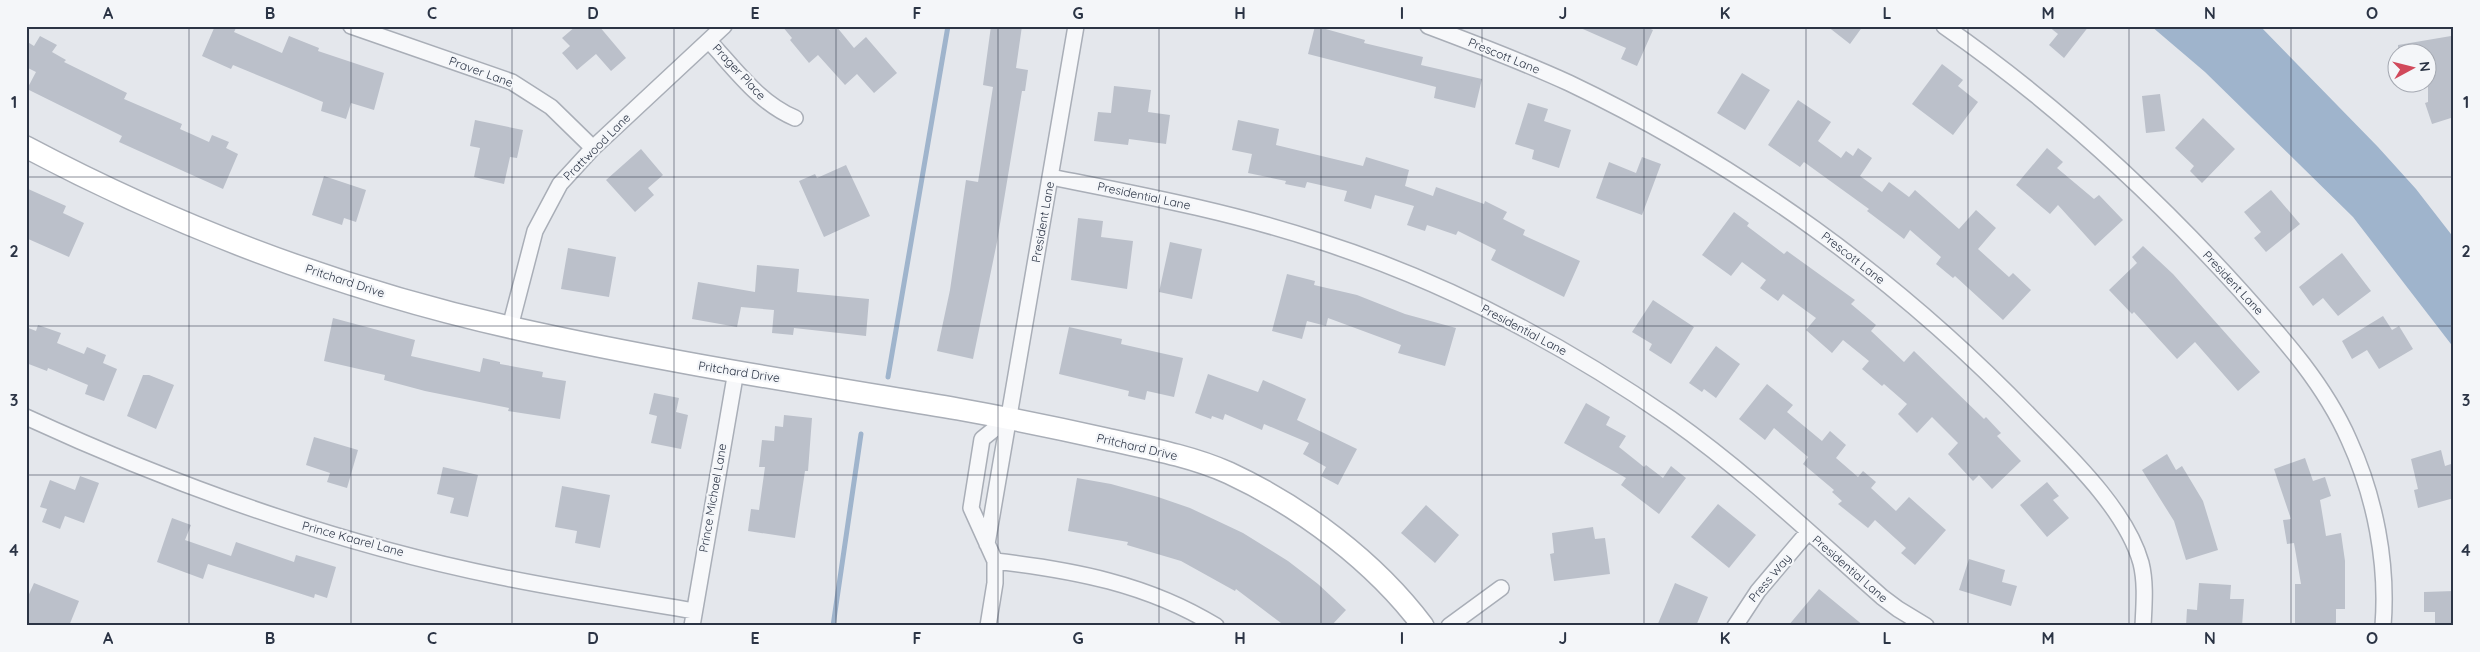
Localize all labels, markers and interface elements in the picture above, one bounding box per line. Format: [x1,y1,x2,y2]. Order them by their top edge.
text: A [103,3,114,23]
text: B [265,3,275,23]
text: C [427,3,437,23]
text: D [587,3,599,23]
text: E [750,3,760,23]
text: F [913,3,922,23]
text: G [1072,3,1084,23]
text: H [1234,3,1246,23]
text: I [1400,3,1404,23]
text: J [1559,3,1567,23]
text: K [1720,3,1730,23]
text: L [1883,3,1892,23]
text: M [2041,3,2055,23]
text: N [2204,3,2216,23]
text: O [2366,3,2378,23]
street label: Prescott Lane [1466,34,1543,77]
street label: Prager Place [710,41,769,103]
north arrow [2388,42,2438,92]
street label: Praver Lane [447,53,515,90]
text: N [2415,60,2434,73]
text: 1 [11,92,17,112]
text: 1 [2463,92,2469,112]
street label: Prattwood Lane [560,110,634,183]
street label: Presidential Lane [1096,178,1192,213]
street label: President Lane [1028,180,1057,264]
street label: Prescott Lane [1819,228,1888,287]
text: 2 [9,241,19,261]
text: 2 [2461,241,2471,261]
street label: President Lane [2200,247,2267,318]
street label: Pritchard Drive [304,261,387,300]
street label: Presidential Lane [1479,301,1570,359]
street label: Pritchard Drive [697,358,781,385]
text: 3 [10,390,18,410]
text: 3 [2462,390,2470,410]
street label: Pritchard Drive [1095,430,1179,463]
street label: Prince Michael Lane [696,442,730,554]
street label: Prince Kaarel Lane [301,518,406,559]
street label: Presidential Lane [1810,532,1891,606]
text: 4 [9,540,19,560]
text: 4 [2461,540,2471,560]
street label: Press Way [1745,550,1794,605]
text: A [103,628,114,648]
text: B [265,628,275,648]
text: C [427,628,437,648]
text: D [587,628,599,648]
text: E [750,628,760,648]
text: F [913,628,922,648]
text: G [1072,628,1084,648]
text: H [1234,628,1246,648]
text: I [1400,628,1404,648]
text: J [1559,628,1567,648]
text: K [1720,628,1730,648]
text: L [1883,628,1892,648]
text: M [2041,628,2055,648]
text: N [2204,628,2216,648]
text: O [2366,628,2378,648]

